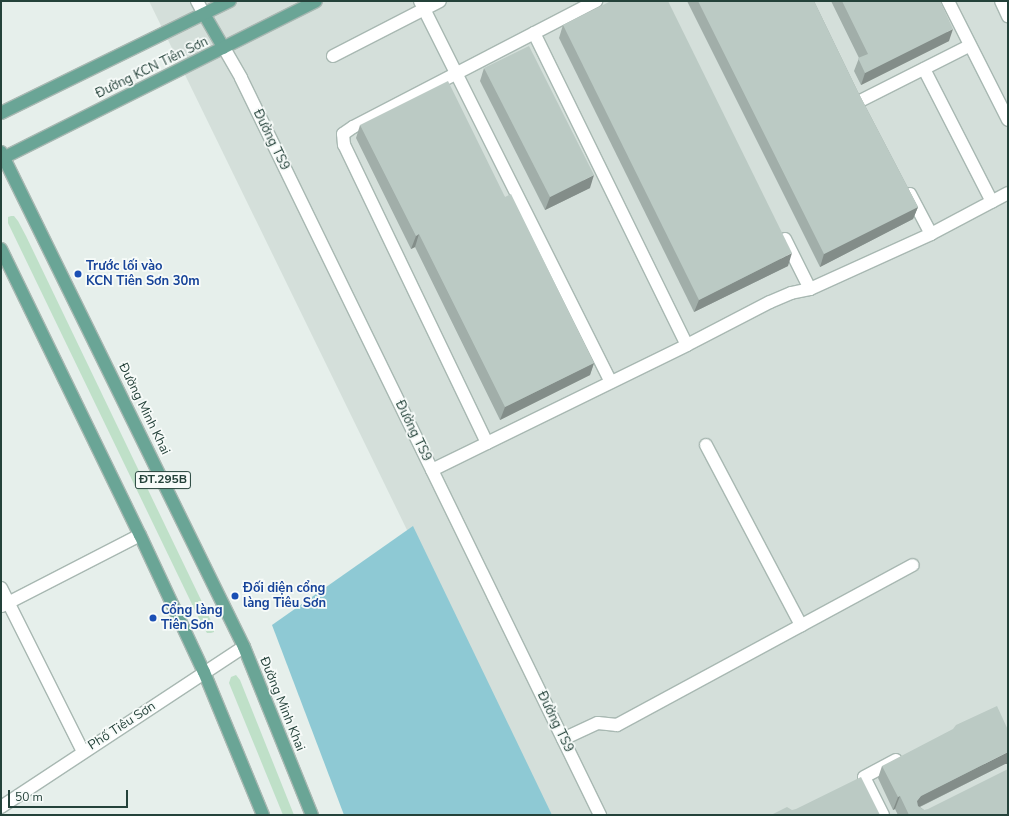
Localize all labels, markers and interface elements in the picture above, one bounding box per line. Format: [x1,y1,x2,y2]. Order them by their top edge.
street label: Đường KCN Tiên Sơn [93,34,211,102]
street label: Đường TS9 [250,107,292,173]
place label: Trước lối vào KCN Tiên Sơn 30m [86,259,200,290]
marker: Trước lối vào KCN Tiên Sơn 30m [73,269,83,279]
street label: Đường Minh Khai [115,361,173,457]
street label: Đường TS9 [392,398,434,464]
road number: ĐT.295B [134,470,192,490]
place label: Đối diện cổng làng Tiêu Sơn [243,581,326,612]
marker: Đối diện cổng làng Tiêu Sơn [230,591,240,601]
place label: Cổng làng Tiên Sơn [161,603,223,634]
marker: Cổng làng Tiên Sơn [148,613,158,623]
street label: Đường Minh Khai [256,655,308,753]
street label: Đường TS9 [534,689,576,755]
street label: Phố Tiêu Sơn [85,698,159,754]
scale bar [10,782,130,808]
text: 50 m [15,789,43,805]

